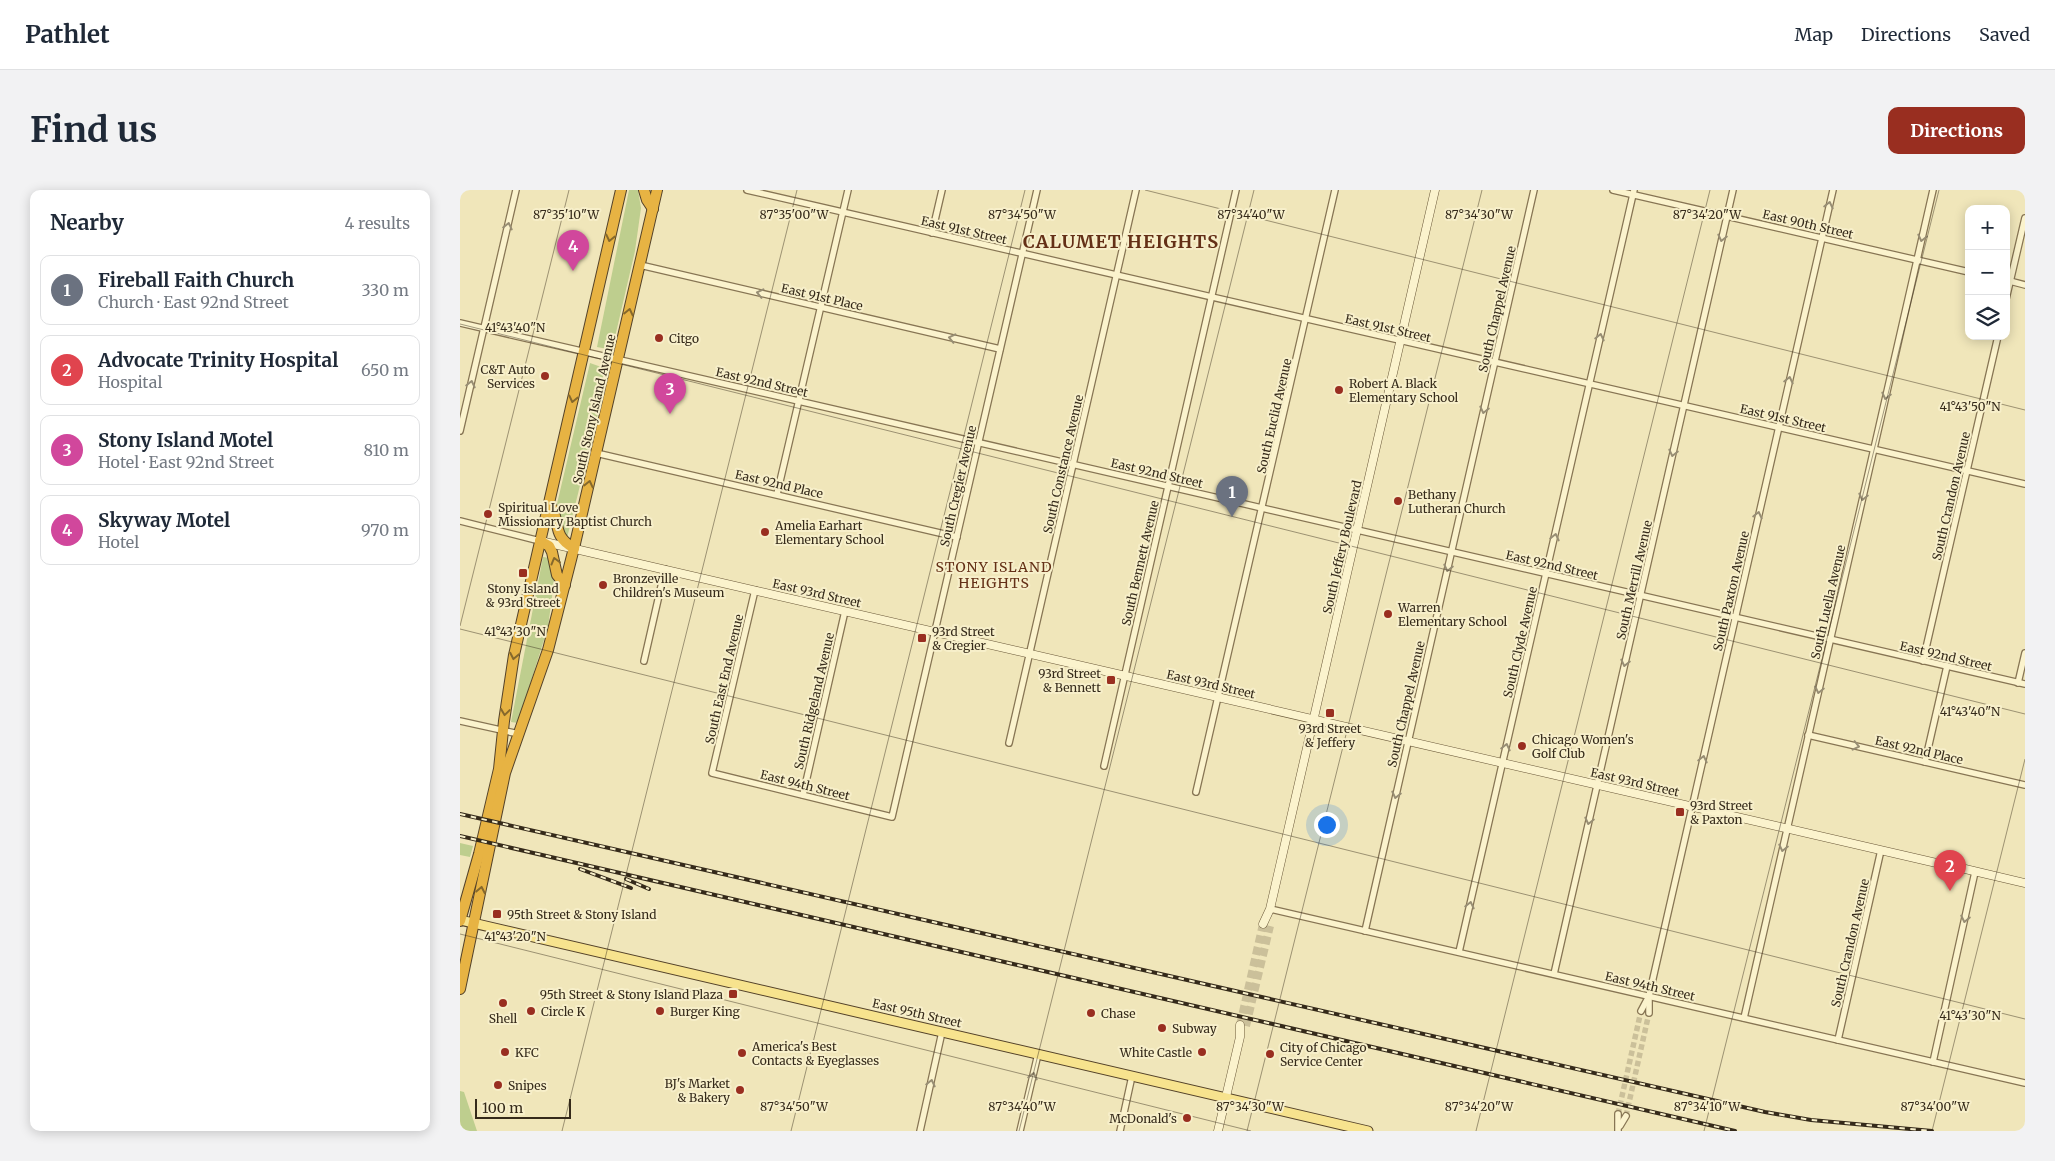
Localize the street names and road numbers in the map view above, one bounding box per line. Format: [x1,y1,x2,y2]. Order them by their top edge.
street label: East 90th Street [1761,206,1855,242]
street label: East 91st Street [920,213,1009,247]
street label: South Chappel Avenue [1475,244,1519,374]
street label: East 91st Place [780,280,864,314]
street label: East 91st Street [1344,311,1433,345]
street label: South Stony Island Avenue [569,333,619,485]
street label: South Euclid Avenue [1253,357,1295,475]
street label: East 92nd Street [714,364,810,400]
street label: South Constance Avenue [1040,393,1086,535]
street label: East 91st Street [1739,401,1828,435]
street label: South Cregier Avenue [937,424,979,548]
street label: South Crandon Avenue [1929,430,1973,562]
street label: East 92nd Street [1109,455,1205,491]
street label: East 92nd Place [734,467,824,501]
street label: South Jeffery Boulevard [1319,479,1365,615]
street label: South Bennett Avenue [1118,499,1162,627]
street label: South Merrill Avenue [1613,519,1655,641]
street label: South Paxton Avenue [1710,530,1752,652]
street label: South Luella Avenue [1808,543,1848,661]
street label: East 92nd Street [1504,547,1600,583]
street label: East 93rd Street [771,575,863,611]
street label: South Clyde Avenue [1500,585,1540,699]
street label: South East End Avenue [702,613,746,745]
street label: South Ridgeland Avenue [791,631,837,771]
street label: East 92nd Street [1898,638,1994,674]
street label: South Chappel Avenue [1384,639,1428,769]
street label: East 93rd Street [1165,666,1257,702]
street label: East 92nd Place [1874,733,1964,767]
street label: East 93rd Street [1589,764,1681,800]
street label: East 94th Street [759,767,852,803]
street label: South Crandon Avenue [1828,877,1872,1009]
street label: East 94th Street [1604,968,1697,1004]
street label: East 95th Street [871,995,963,1031]

